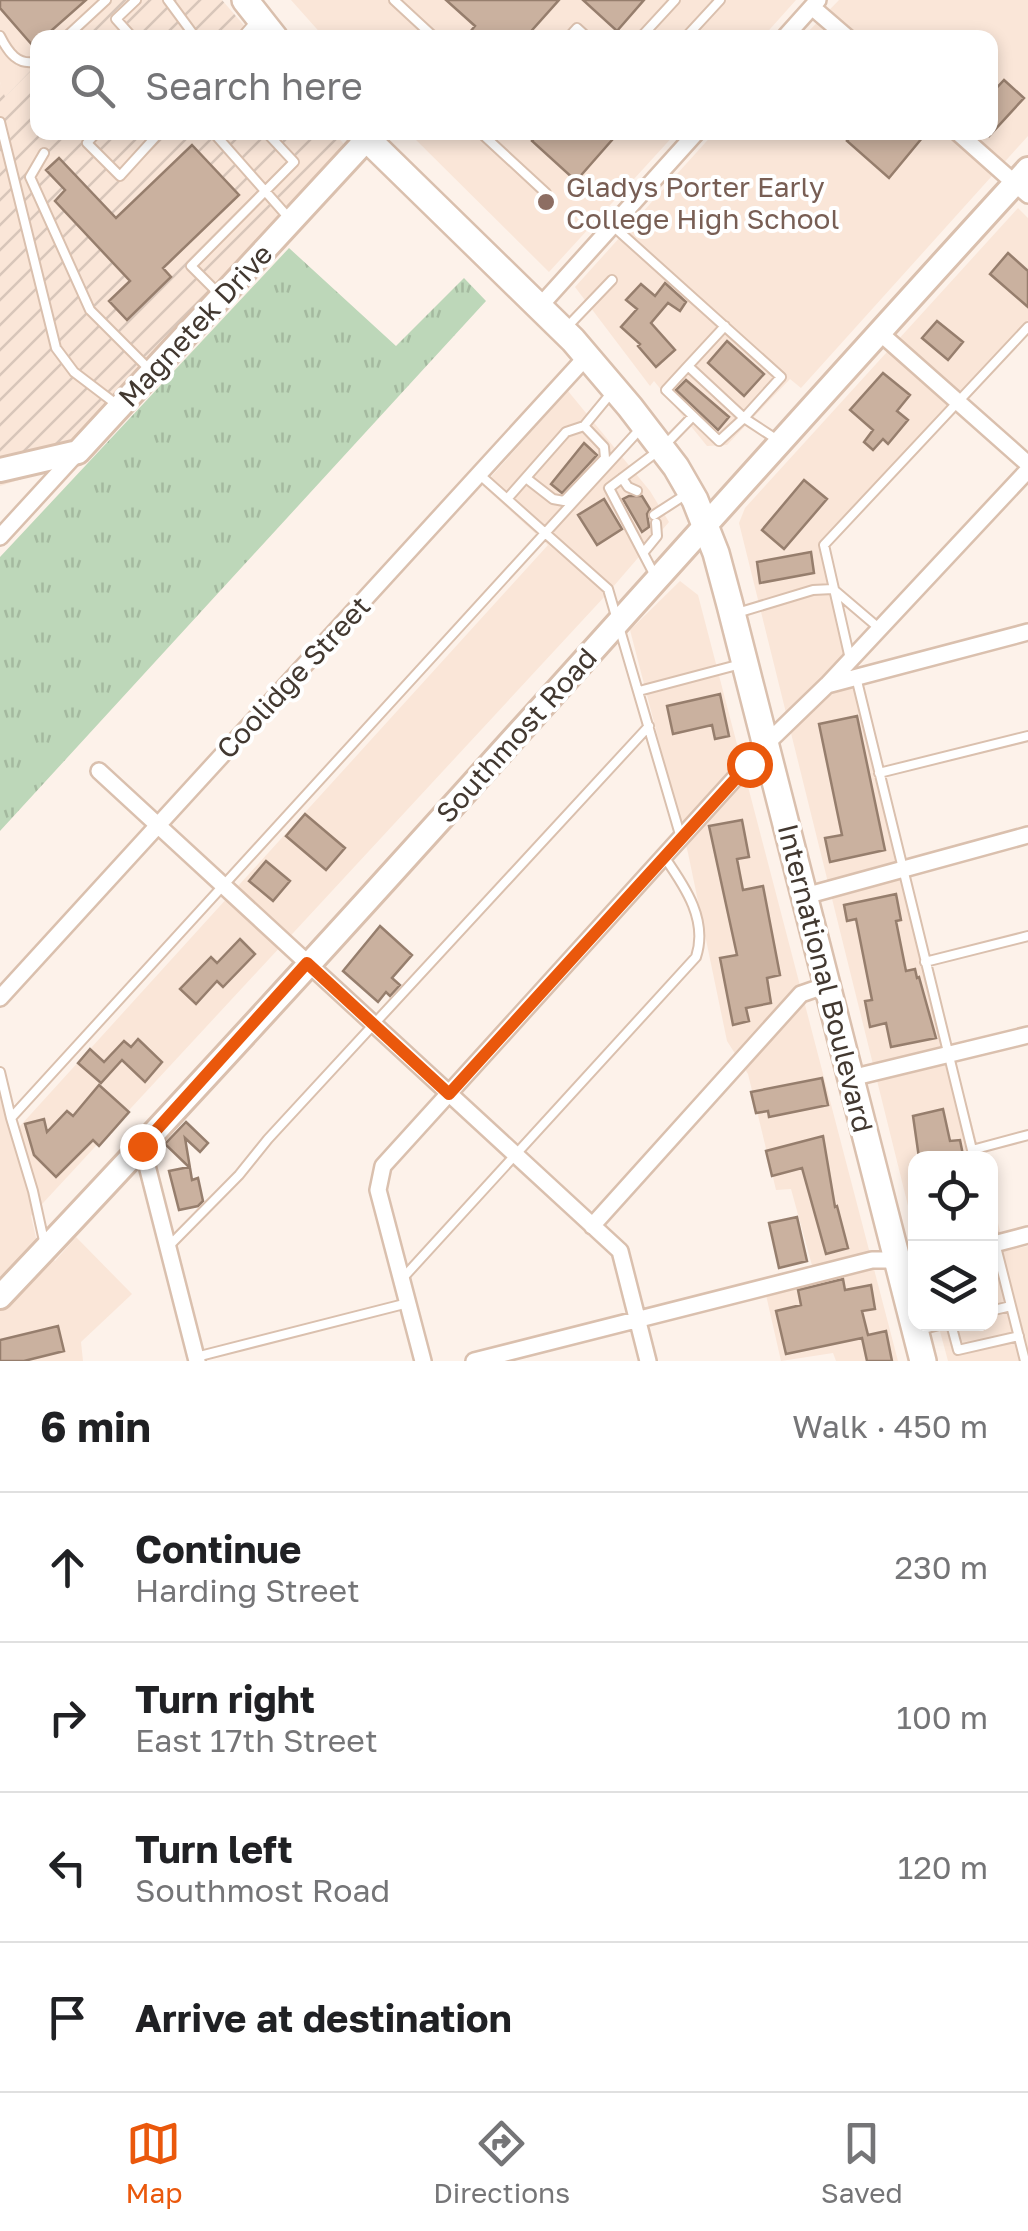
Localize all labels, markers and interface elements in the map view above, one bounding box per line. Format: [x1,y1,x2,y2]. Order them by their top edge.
search box [30,30,998,140]
icon: search [65,58,120,113]
text: Search here [145,63,363,108]
place label: Gladys Porter Early College High School [566,170,839,235]
marker: Gladys Porter Early College High School [535,191,557,213]
street label: Magnetek Drive [111,237,279,413]
street label: Coolidge Street [209,589,377,765]
street label: Southmost Road [429,641,603,829]
route start [727,742,773,788]
street label: International Boulevard [772,820,880,1136]
route end [120,1124,166,1170]
map controls [908,1151,998,1331]
button: locate [908,1151,998,1241]
button: layers [908,1241,998,1331]
text: 6 min [40,1401,151,1451]
text: Walk · 450 m [792,1407,988,1445]
text: Continue [135,1526,301,1571]
icon: ahead [40,1540,95,1595]
text: 230 m [895,1548,988,1586]
text: Harding Street [135,1571,360,1609]
text: Turn right [135,1676,315,1721]
icon: right [40,1690,95,1745]
text: 100 m [896,1698,988,1736]
text: East 17th Street [135,1721,378,1759]
text: Turn left [135,1826,293,1871]
icon: left [40,1840,95,1895]
text: 120 m [898,1848,988,1886]
text: Southmost Road [135,1871,390,1909]
icon: arrive [40,1990,95,2045]
text: Arrive at destination [135,1995,512,2040]
tab: Map [125,2116,183,2209]
tab: Directions [433,2116,570,2209]
tab: Saved [821,2116,903,2209]

